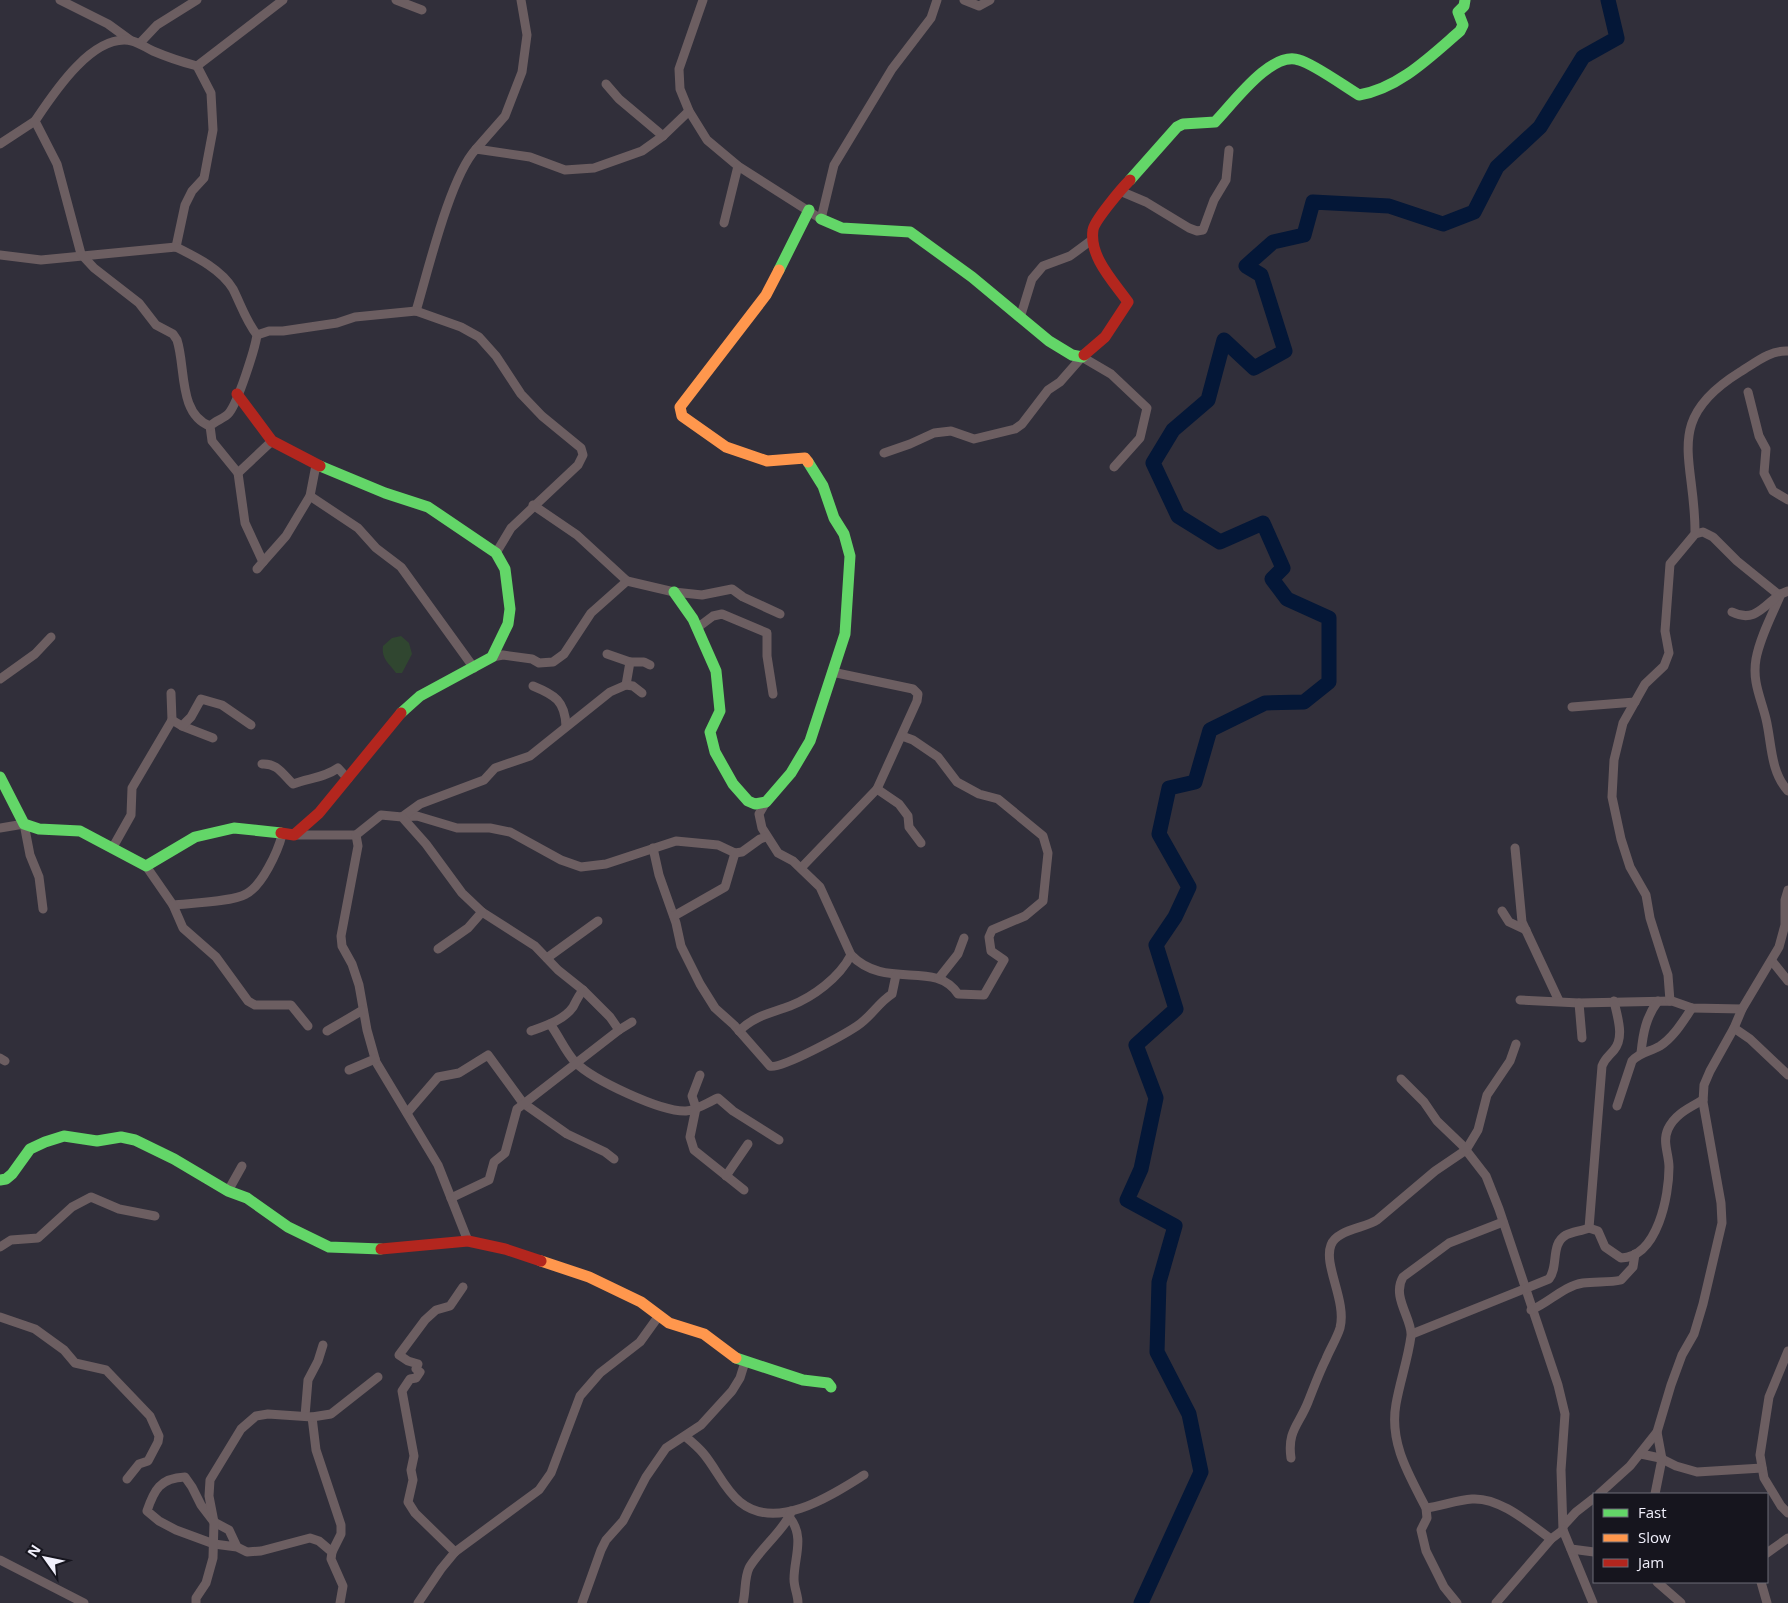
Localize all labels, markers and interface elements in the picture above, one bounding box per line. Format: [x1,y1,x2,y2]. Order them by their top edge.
legend [1593,1493,1768,1583]
text: Fast [1638,1502,1667,1522]
text: Slow [1638,1527,1671,1547]
north arrow [20,1533,70,1583]
text: N [23,1541,45,1561]
text: Jam [1636,1552,1664,1572]

